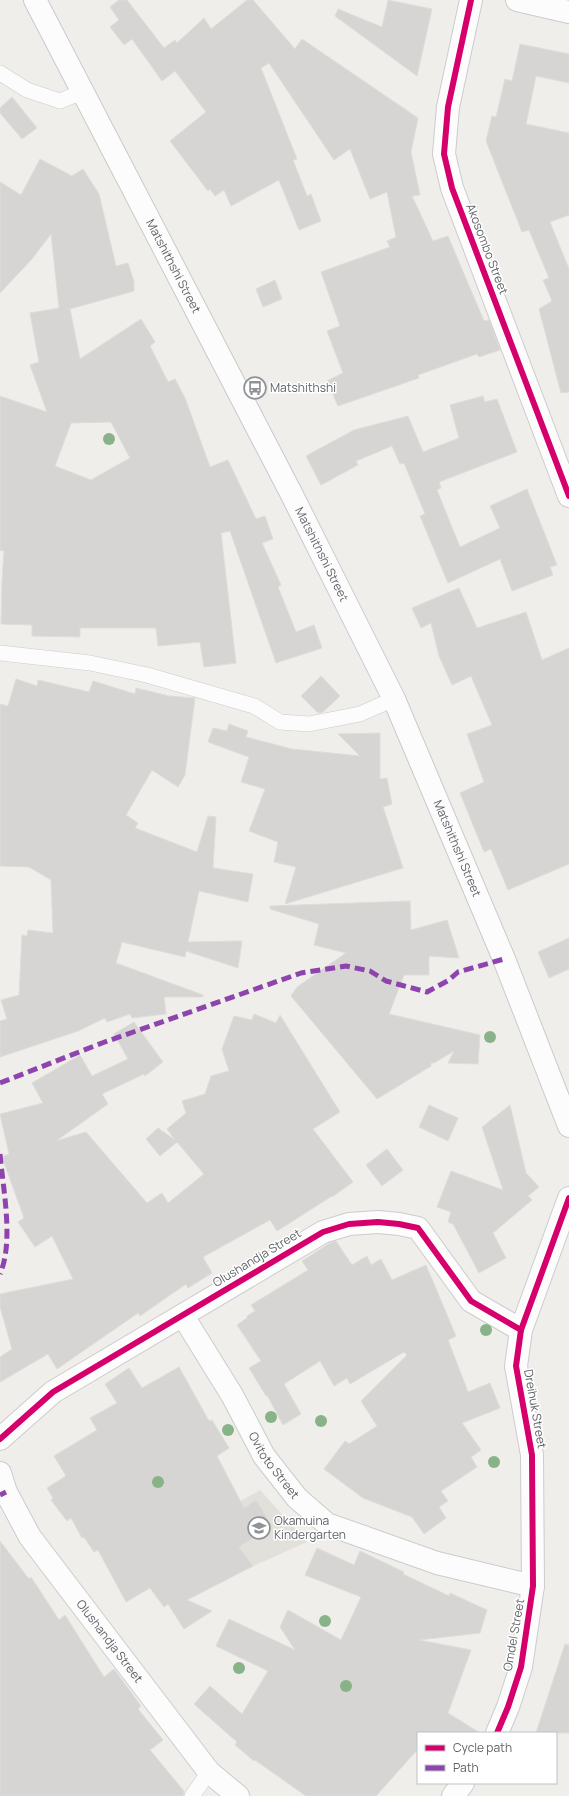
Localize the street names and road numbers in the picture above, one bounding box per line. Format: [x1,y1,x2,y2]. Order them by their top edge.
street label: Akosombo Street [462,201,513,297]
street label: Matshithshi Street [142,216,205,316]
street label: Matshithshi Street [291,504,353,604]
street label: Matshithshi Street [430,797,486,899]
street label: Olushandja Street [209,1224,304,1291]
street label: Dreihuk Street [520,1368,551,1450]
street label: Ovitoto Street [245,1429,304,1502]
street label: Olushandja Street [73,1596,147,1686]
street label: Omdel Street [499,1597,528,1673]

